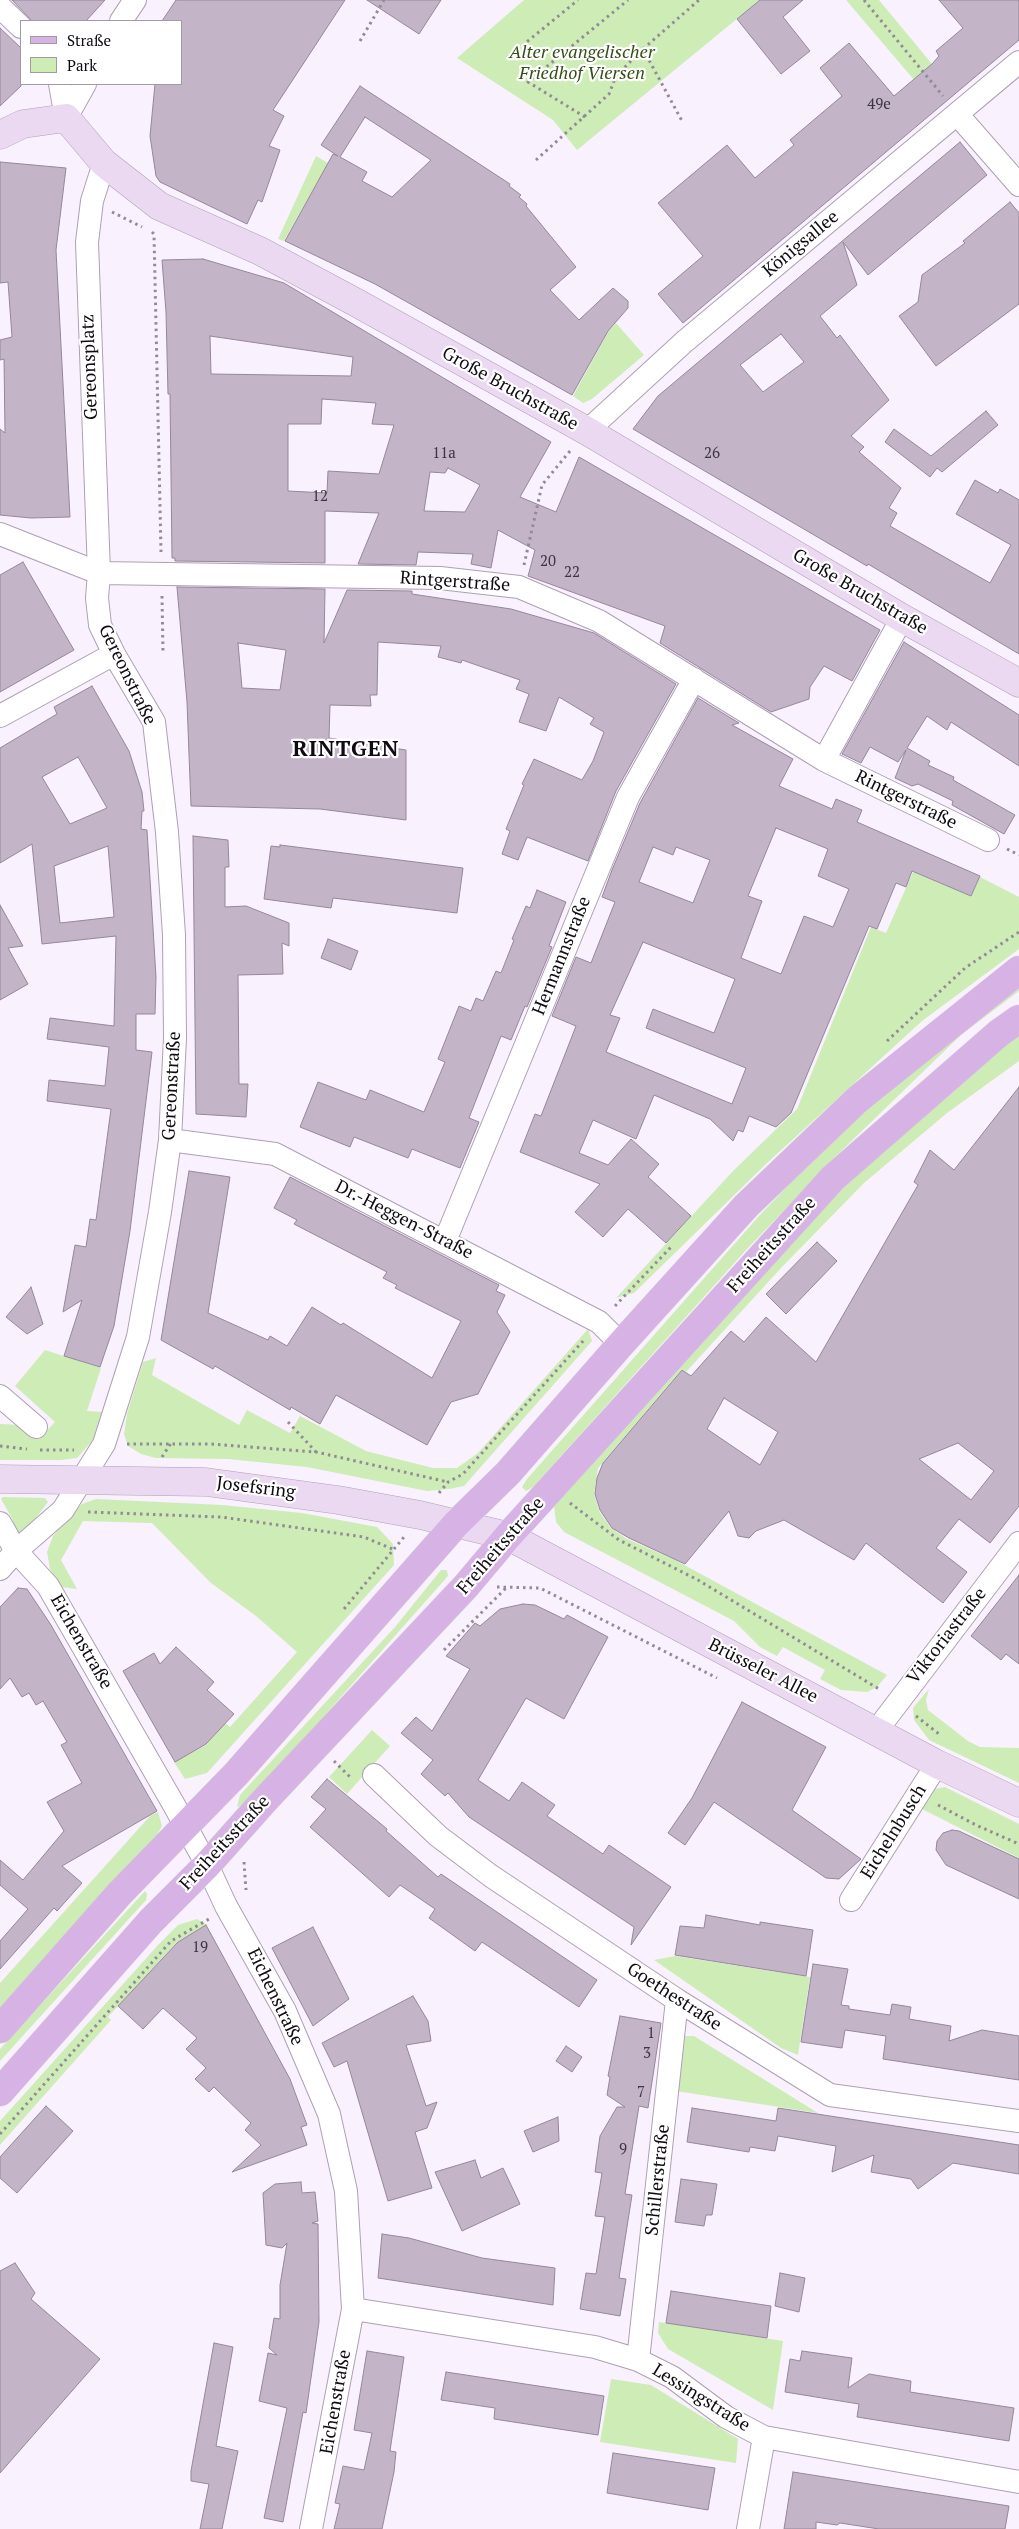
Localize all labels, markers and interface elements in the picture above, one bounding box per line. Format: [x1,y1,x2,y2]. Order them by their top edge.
legend [20,20,182,85]
text: Straße [67,30,111,50]
park label: Alter evangelischer Friedhof Viersen [509,42,655,84]
text: Park [67,55,97,75]
house number: 49e [867,96,891,114]
street label: Königsallee [759,206,843,282]
street label: Gereonsplatz [77,314,103,420]
street label: Große Bruchstraße [438,343,582,435]
house number: 11a [432,445,456,463]
house number: 26 [704,445,720,463]
house number: 12 [312,488,328,506]
street label: Große Bruchstraße [789,545,931,639]
house number: 20 [540,553,556,571]
house number: 22 [564,564,580,582]
street label: Rintgerstraße [399,567,511,597]
street label: Gereonstraße [93,621,161,729]
district label: RINTGEN [292,737,400,763]
street label: Rintgerstraße [852,766,960,834]
street label: Hermannstraße [528,893,596,1019]
street label: Gereonstraße [158,1031,186,1141]
street label: Dr.-Heggen-Straße [332,1176,476,1264]
street label: Freiheitsstraße [723,1193,821,1297]
street label: Josefsring [215,1472,297,1504]
street label: Freiheitsstraße [453,1493,549,1599]
street label: Viktoriastraße [903,1584,991,1688]
street label: Eichenstraße [45,1591,117,1693]
street label: Brüsseler Allee [705,1634,821,1708]
street label: Eichelnbusch [857,1781,931,1883]
street label: Freiheitsstraße [176,1791,274,1895]
house number: 19 [192,1939,208,1957]
street label: Eichenstraße [242,1945,308,2049]
street label: Goethestraße [623,1958,725,2036]
house number: 1 [647,2025,655,2043]
house number: 3 [643,2045,651,2063]
house number: 7 [637,2084,645,2102]
street label: Schillerstraße [641,2123,675,2237]
house number: 9 [619,2141,627,2159]
street label: Eichenstraße [316,2348,356,2456]
street label: Lessingstraße [648,2359,754,2437]

